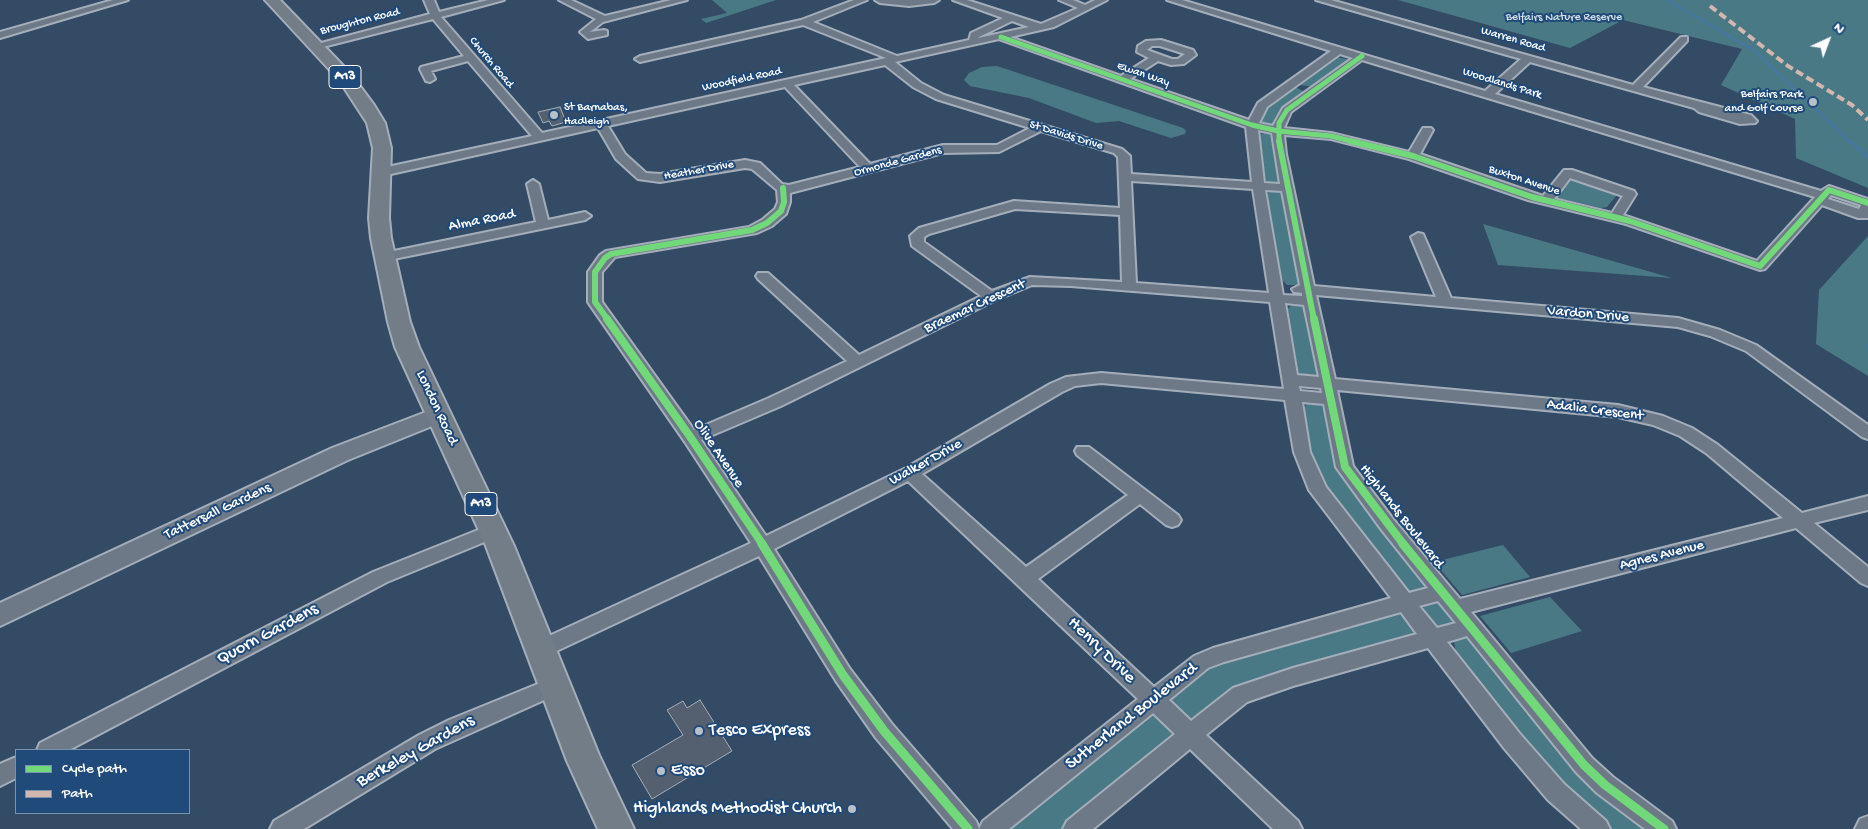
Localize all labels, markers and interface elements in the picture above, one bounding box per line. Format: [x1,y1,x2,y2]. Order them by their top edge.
street label: Broughton Road [319,5,401,39]
park label: Belfairs Nature Reserve [1506,11,1622,25]
north arrow [1803,15,1853,65]
text: N [1829,19,1848,38]
street label: Warren Road [1479,24,1547,56]
street label: Church Road [465,34,517,92]
street label: Ewan Way [1115,59,1171,91]
street label: Woodfield Road [701,65,783,95]
street label: Woodlands Park [1461,65,1543,103]
road number: A13 [329,66,361,88]
place label: Belfairs Park and Golf Course [1725,88,1803,116]
marker: Belfairs Park and Golf Course [1807,96,1819,108]
place label: St Barnabas, Hadleigh [564,101,628,129]
marker: St Barnabas, Hadleigh [548,109,560,121]
street label: St Davids Drive [1027,118,1105,154]
street label: Ormonde Gardens [853,143,943,181]
street label: Heather Drive [663,158,735,184]
street label: Buxton Avenue [1487,163,1561,199]
street label: Alma Road [447,206,517,236]
street label: Braemar Crescent [921,276,1029,338]
street label: Vardon Drive [1546,302,1630,328]
street label: London Road [411,368,461,448]
street label: Adalia Crescent [1546,396,1644,426]
street label: Olive Avenue [689,416,747,492]
street label: Walker Drive [886,436,966,490]
street label: Highlands Boulevard [1355,461,1447,573]
street label: Tattersall Gardens [162,479,274,545]
road number: A13 [465,492,497,516]
street label: Agnes Avenue [1618,537,1706,575]
street label: Quorn Gardens [214,599,322,671]
street label: Henry Drive [1062,613,1140,689]
street label: Sutherland Boulevard [1062,659,1202,775]
street label: Berkeley Gardens [353,711,479,793]
place label: Tesco Express [709,720,810,742]
marker: Tesco Express [693,725,705,737]
legend [15,749,190,814]
text: Cycle path [62,760,127,778]
place label: Esso [671,760,705,782]
marker: Esso [655,765,667,777]
text: Path [62,785,93,803]
place label: Highlands Methodist Church [633,798,842,820]
marker: Highlands Methodist Church [846,803,858,815]

